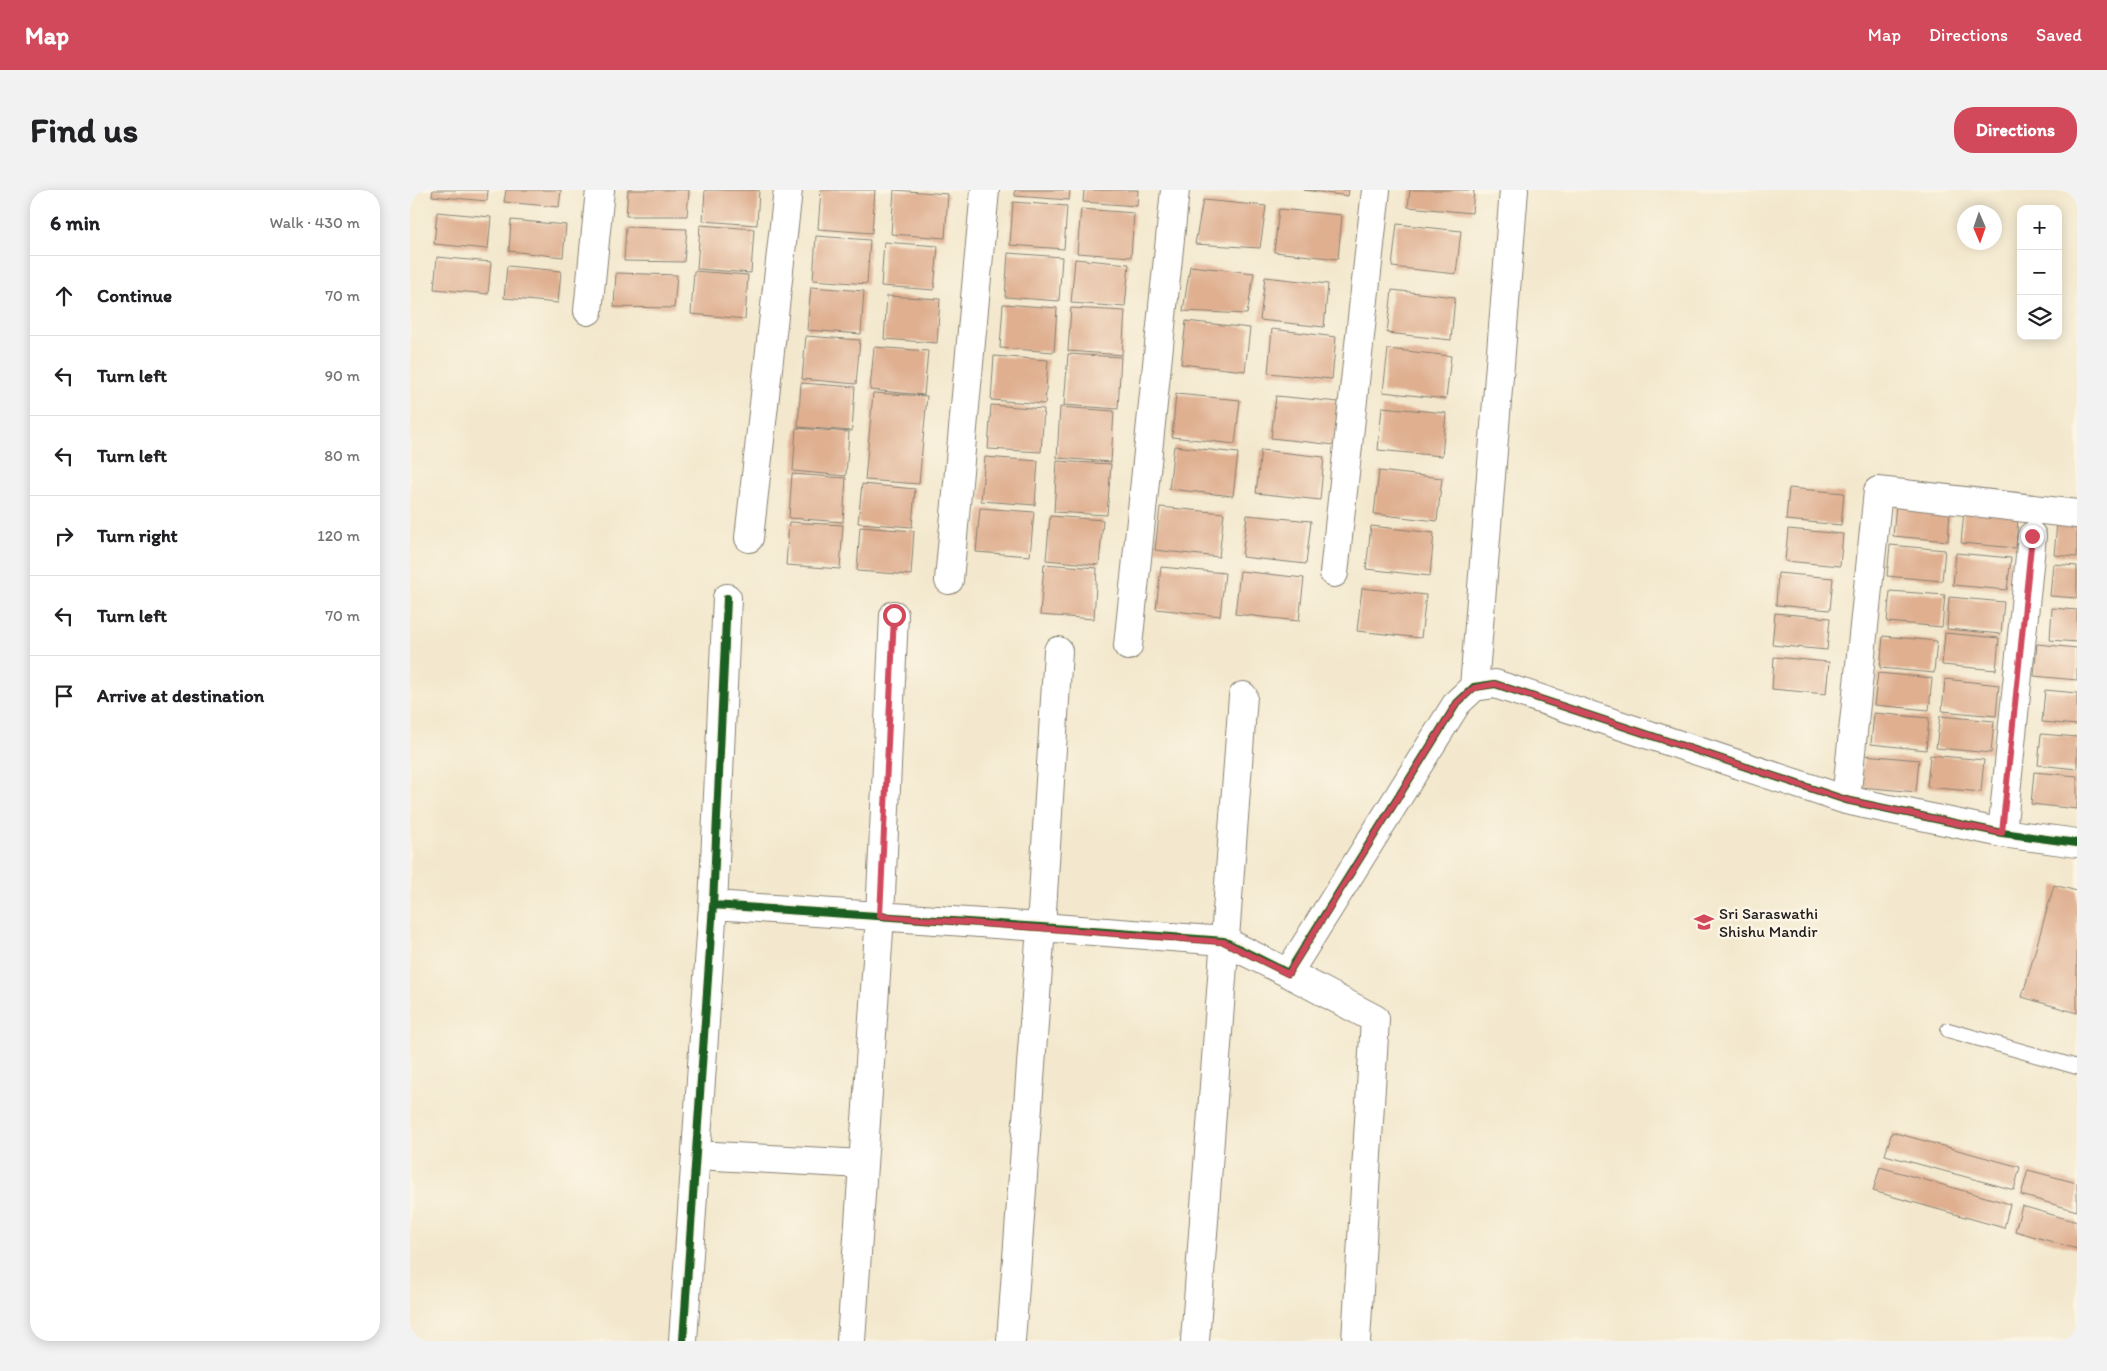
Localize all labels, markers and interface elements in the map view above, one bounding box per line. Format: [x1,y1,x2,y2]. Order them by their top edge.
text: Map [25,21,69,50]
text: Map [1868,24,1901,46]
text: Directions [1929,24,2008,46]
text: Saved [2036,24,2082,46]
button: Directions [1954,107,2077,153]
text: Find us [30,109,138,151]
north arrow [1957,205,2002,250]
map controls [2017,205,2062,340]
button: + [2017,205,2062,250]
text: 6 min [50,210,100,235]
text: Walk · 430 m [270,213,360,232]
button: − [2017,250,2062,295]
icon: ahead [50,282,78,310]
text: Continue [97,284,172,307]
text: 70 m [325,286,360,305]
button: layers [2017,295,2062,340]
icon: left [50,362,78,390]
text: Turn left [97,364,167,387]
text: 90 m [325,366,360,385]
icon: left [50,442,78,470]
text: Turn left [97,444,167,467]
text: 80 m [324,446,360,465]
icon: right [50,522,78,550]
text: Turn right [97,524,178,547]
route end [2021,525,2044,548]
text: 120 m [317,526,360,545]
icon: left [50,602,78,630]
text: Turn left [97,604,167,627]
route start [883,604,906,627]
text: 70 m [325,606,360,625]
icon: arrive [50,682,78,710]
text: Arrive at destination [97,684,264,707]
place label: Sri Saraswathi Shishu Mandir [1719,904,1818,941]
school or university icon: Sri Saraswathi Shishu Mandir [1693,911,1715,933]

